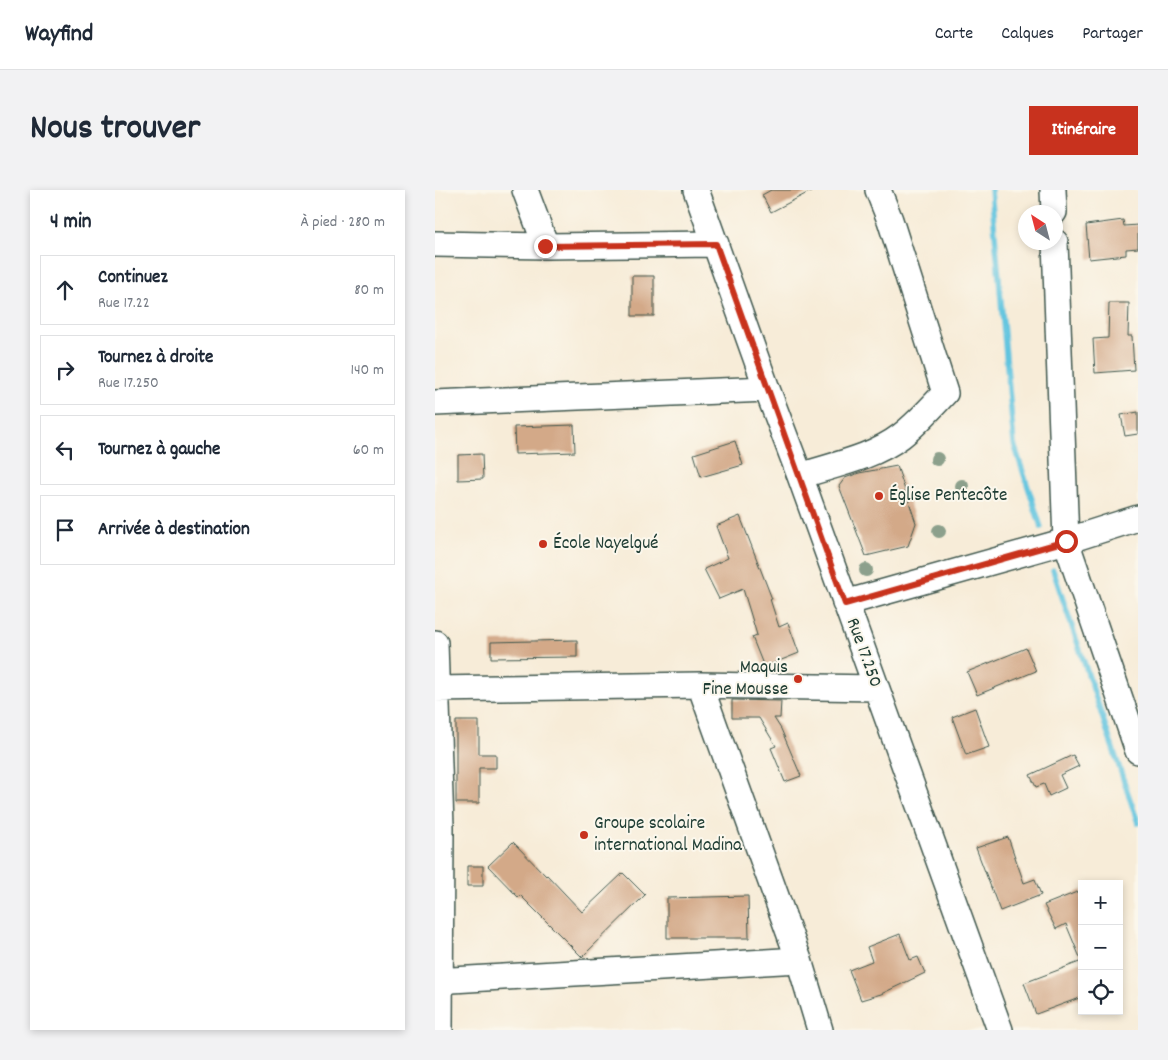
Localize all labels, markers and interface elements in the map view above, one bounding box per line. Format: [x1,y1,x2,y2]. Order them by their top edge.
text: Wayfind [25,18,93,52]
text: Carte [935,22,973,47]
text: Calques [1001,22,1054,47]
text: Partager [1082,22,1143,47]
text: Nous trouver [30,105,200,155]
button: Itinéraire [1029,106,1138,155]
north arrow [1018,205,1063,250]
text: 4 min [50,208,92,238]
text: À pied · 280 m [300,211,385,234]
route end [534,235,557,258]
text: Continuez [98,265,168,292]
icon: ahead [51,276,79,304]
text: 80 m [354,279,384,302]
text: Rue 17.22 [98,292,150,315]
text: Tournez à droite [98,345,213,372]
icon: right [51,356,79,384]
text: 140 m [350,359,384,382]
text: Rue 17.250 [98,372,159,395]
icon: left [51,436,79,464]
text: Tournez à gauche [98,437,220,464]
text: 60 m [353,439,384,462]
place label: Église Pentecôte [889,483,1007,510]
marker: Église Pentecôte [873,490,885,502]
icon: arrive [51,516,79,544]
text: Arrivée à destination [98,517,250,544]
route start [1055,530,1078,553]
place label: École Nayelgué [553,531,659,558]
marker: École Nayelgué [537,538,549,550]
street label: Rue 17.250 [838,614,888,692]
place label: Maquis Fine Mousse [702,655,788,704]
marker: Maquis Fine Mousse [792,673,804,685]
place label: Groupe scolaire international Madina [594,811,743,860]
marker: Groupe scolaire international Madina [578,829,590,841]
map controls [1078,880,1123,1015]
button: + [1078,880,1123,925]
button: − [1078,925,1123,970]
button: locate [1078,970,1123,1015]

